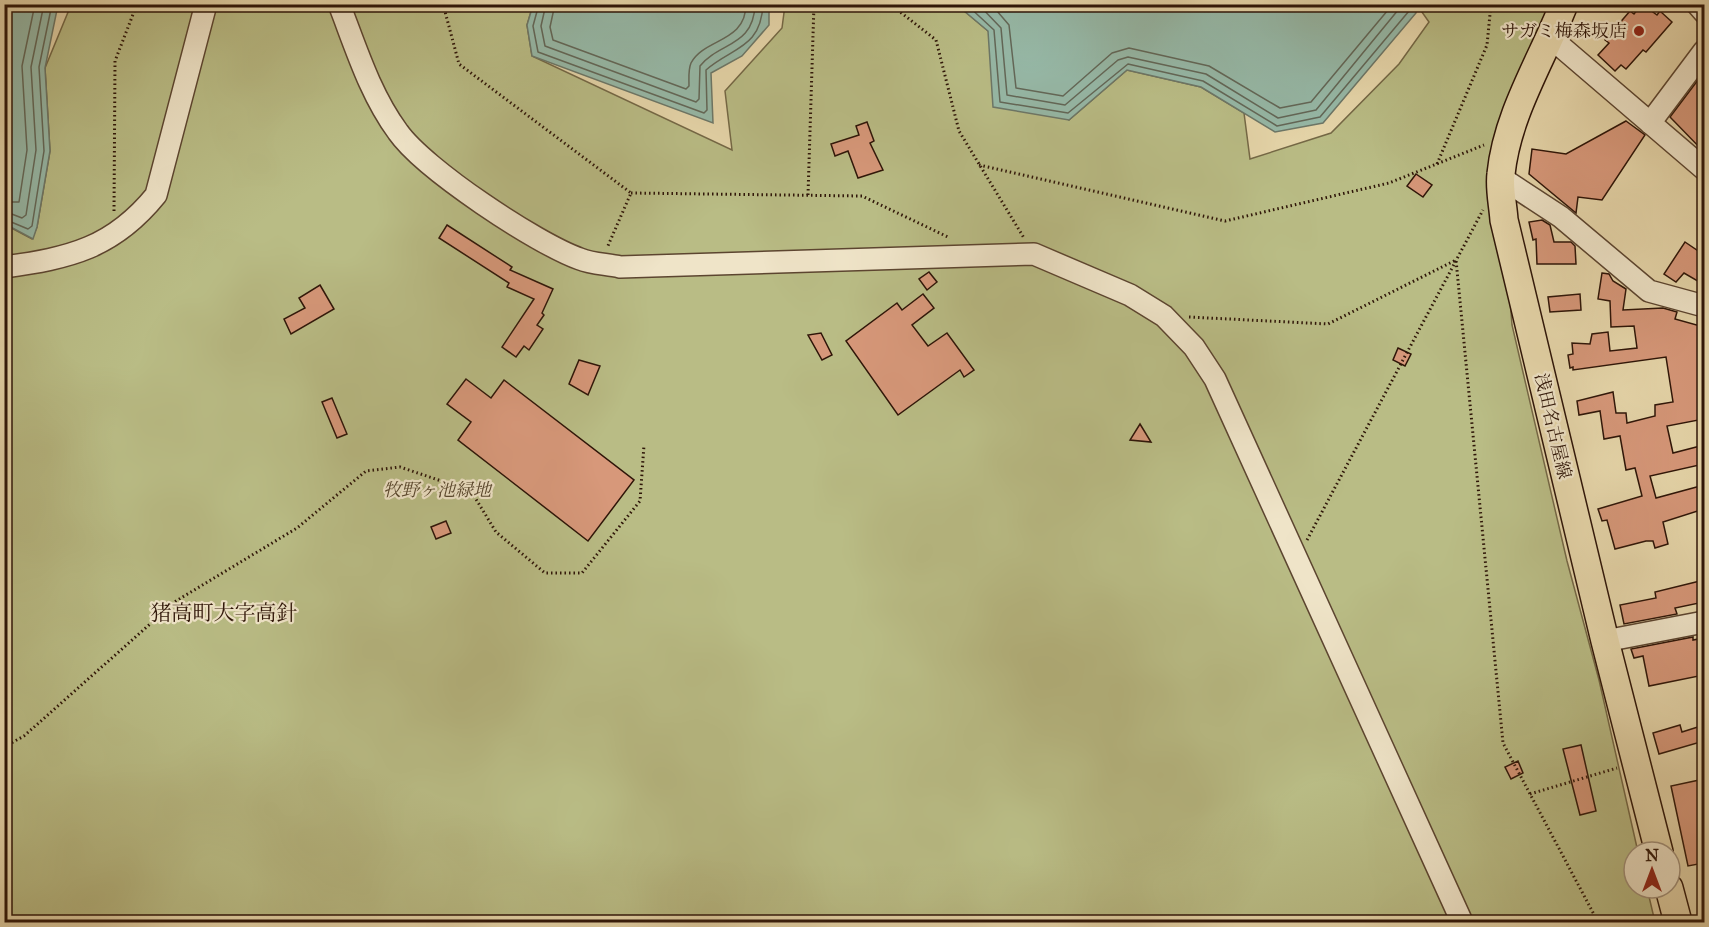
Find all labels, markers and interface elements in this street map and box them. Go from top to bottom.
place label: サガミ梅森坂店 [1501,20,1627,42]
marker: サガミ梅森坂店 [1632,24,1646,38]
street label: 浅田名古屋線 [1530,371,1576,481]
park label: 牧野ヶ池緑地 [383,479,493,501]
district label: 猪高町大字高針 [151,600,298,626]
north arrow [1622,840,1682,900]
text: N [1645,846,1659,865]

